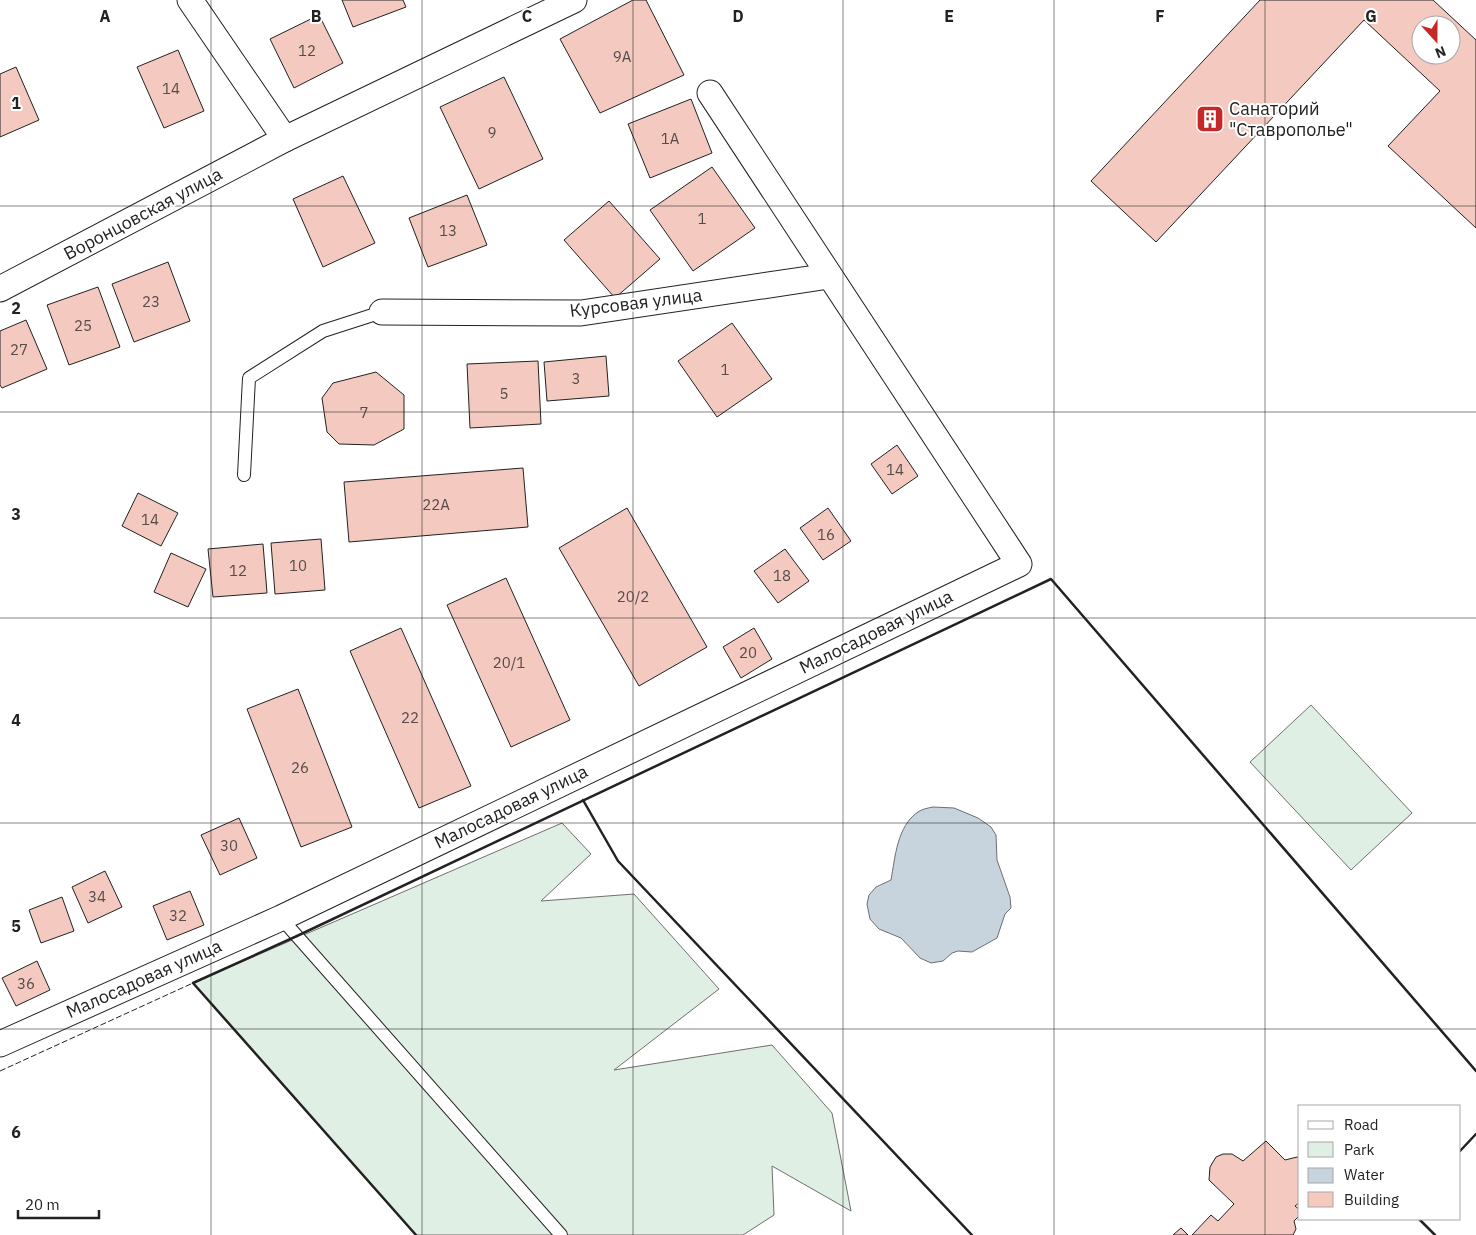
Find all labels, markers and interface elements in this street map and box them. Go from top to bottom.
text: A [100,6,111,26]
text: B [311,6,322,26]
text: C [522,6,532,26]
text: D [732,6,744,26]
text: E [944,6,954,26]
text: F [1155,6,1165,26]
text: G [1365,6,1377,26]
north arrow [1411,15,1461,65]
house number: 12 [298,41,316,60]
text: N [1433,42,1449,62]
house number: 9А [613,47,632,66]
house number: 14 [162,79,180,98]
text: 1 [11,93,21,113]
place label: Санаторий "Ставрополье" [1229,97,1353,141]
building icon: Санаторий "Ставрополье" [1195,104,1225,134]
house number: 9 [487,123,497,142]
house number: 1А [661,129,680,148]
street label: Воронцовская улица [60,162,226,265]
house number: 1 [697,209,707,228]
house number: 13 [439,221,457,240]
street label: Курсовая улица [568,283,704,322]
house number: 23 [142,292,160,311]
text: 2 [11,298,21,318]
house number: 25 [74,316,92,335]
house number: 27 [10,340,28,359]
house number: 1 [720,360,730,379]
house number: 3 [571,369,581,388]
house number: 5 [499,384,509,403]
house number: 7 [359,403,369,422]
house number: 14 [886,460,904,479]
house number: 22А [422,495,450,514]
text: 3 [11,504,21,524]
house number: 14 [141,510,159,529]
house number: 16 [817,525,835,544]
house number: 10 [289,556,307,575]
house number: 12 [229,561,247,580]
house number: 18 [773,566,791,585]
street label: Малосадовая улица [795,584,957,679]
house number: 20/2 [617,587,649,606]
house number: 20 [739,643,757,662]
house number: 20/1 [493,653,525,672]
house number: 22 [401,708,419,727]
text: 4 [11,710,21,730]
house number: 26 [291,758,309,777]
street label: Малосадовая улица [430,759,592,854]
house number: 30 [220,836,238,855]
house number: 34 [88,887,106,906]
house number: 32 [169,906,187,925]
text: 5 [11,916,21,936]
street label: Малосадовая улица [62,934,226,1023]
house number: 36 [17,974,35,993]
legend [1298,1105,1461,1220]
text: Road [1344,1115,1379,1134]
text: 6 [11,1122,21,1142]
text: Park [1344,1140,1374,1159]
text: Water [1344,1165,1385,1184]
scale bar [18,1188,99,1220]
text: Building [1344,1190,1399,1209]
text: 20 m [25,1195,60,1214]

